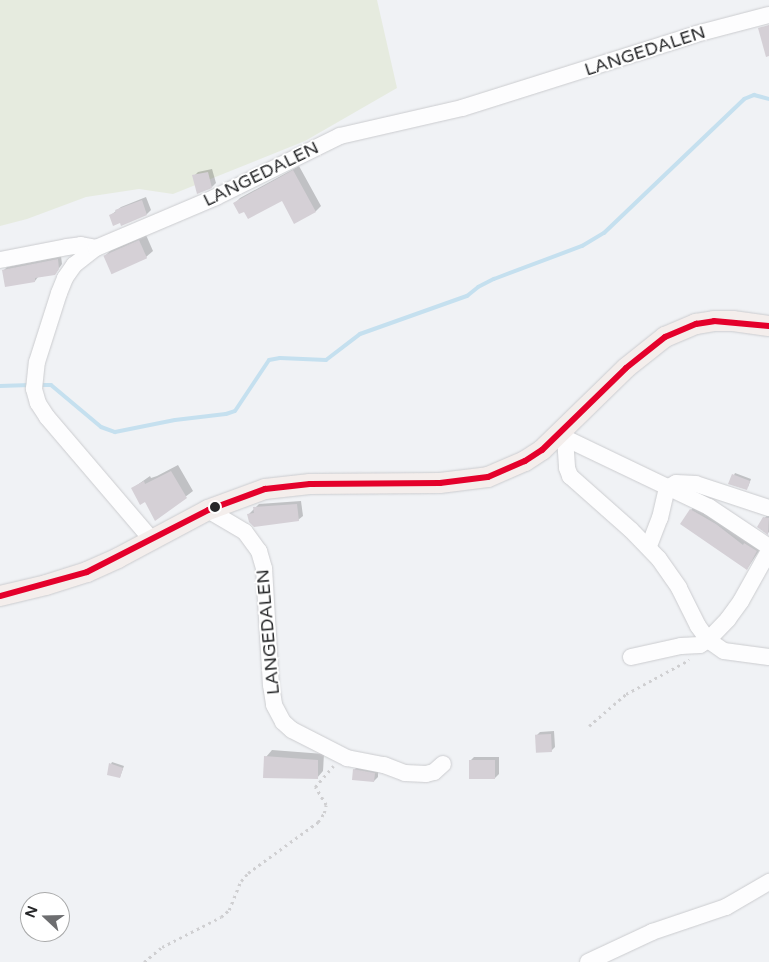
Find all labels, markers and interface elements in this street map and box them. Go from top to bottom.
street label: LANGEDALEN [582,21,708,81]
street label: LANGEDALEN [200,137,322,211]
unlabelled marker [210,502,220,512]
street label: LANGEDALEN [252,568,284,696]
north arrow [20,892,70,942]
text: N [22,904,41,920]

